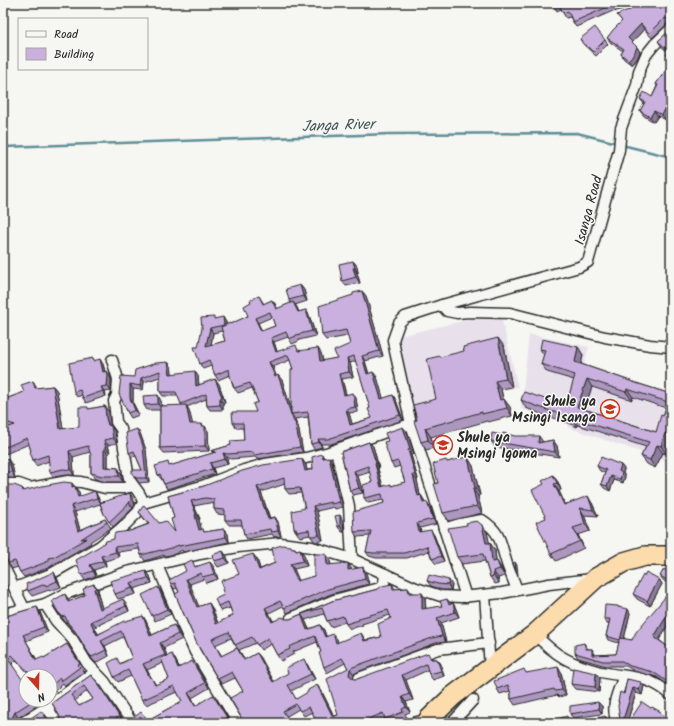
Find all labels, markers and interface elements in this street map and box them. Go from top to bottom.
legend [18,18,148,70]
text: Road [54,25,79,44]
text: Building [54,45,94,64]
water label: Janga River [301,113,378,139]
street label: Isanga Road [569,172,609,248]
place label: Shule ya Msingi Isanga [512,391,596,429]
school or university icon: Shule ya Msingi Isanga [599,398,621,420]
place label: Shule ya Msingi Igoma [457,427,537,465]
school or university icon: Shule ya Msingi Igoma [432,434,454,456]
north arrow [18,668,58,708]
text: N [35,687,47,706]

